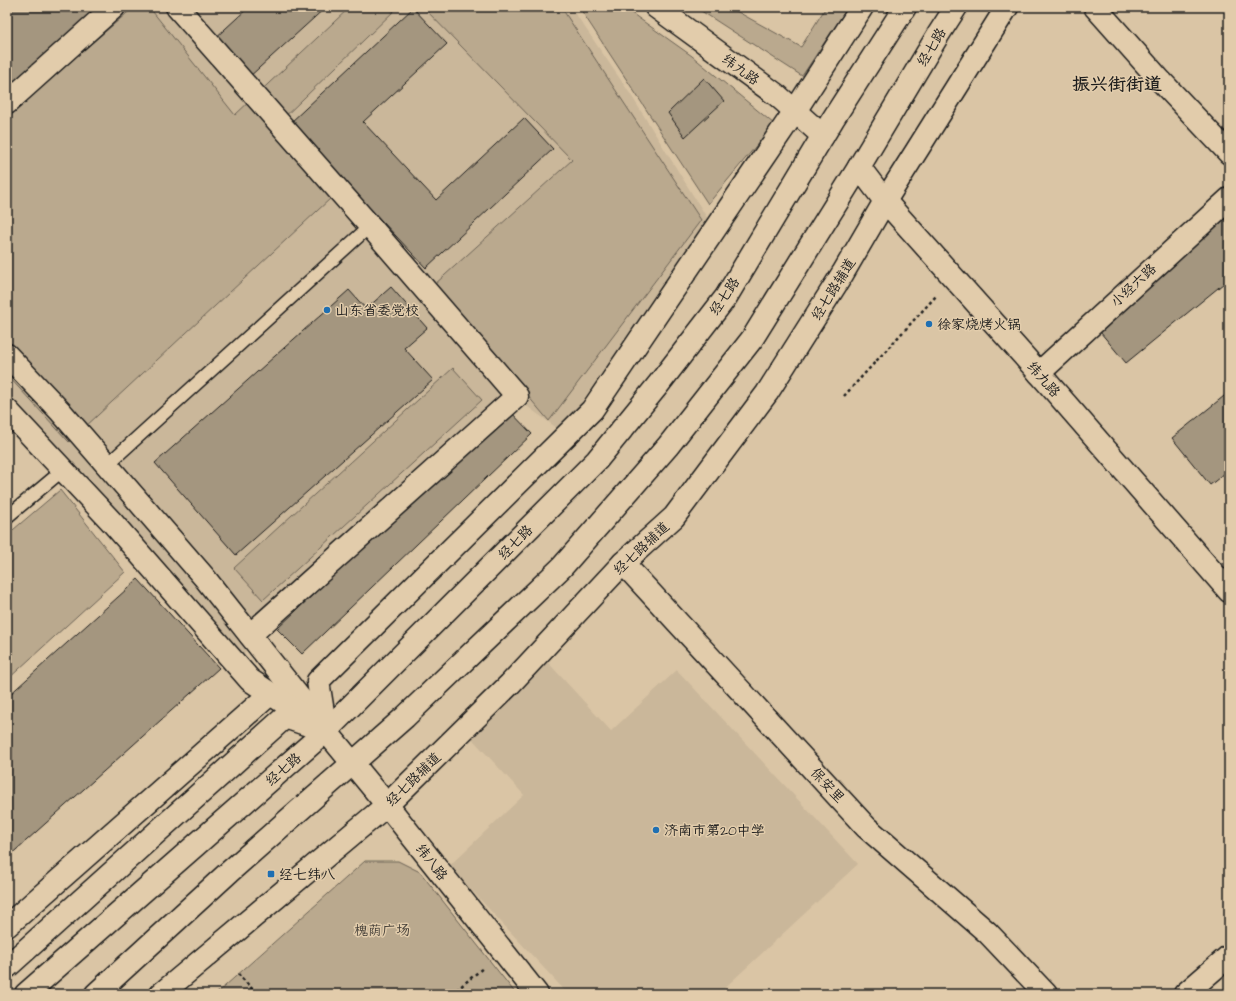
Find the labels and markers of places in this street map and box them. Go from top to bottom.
place label: 山东省委党校 [335,301,419,321]
marker: 山东省委党校 [322,305,332,315]
place label: 徐家烧烤火锅 [937,315,1021,335]
marker: 徐家烧烤火锅 [924,319,934,329]
place label: 济南市第20中学 [664,821,765,841]
marker: 济南市第20中学 [651,825,661,835]
place label: 经七纬八 [279,865,335,885]
marker: 经七纬八 [266,869,276,879]

